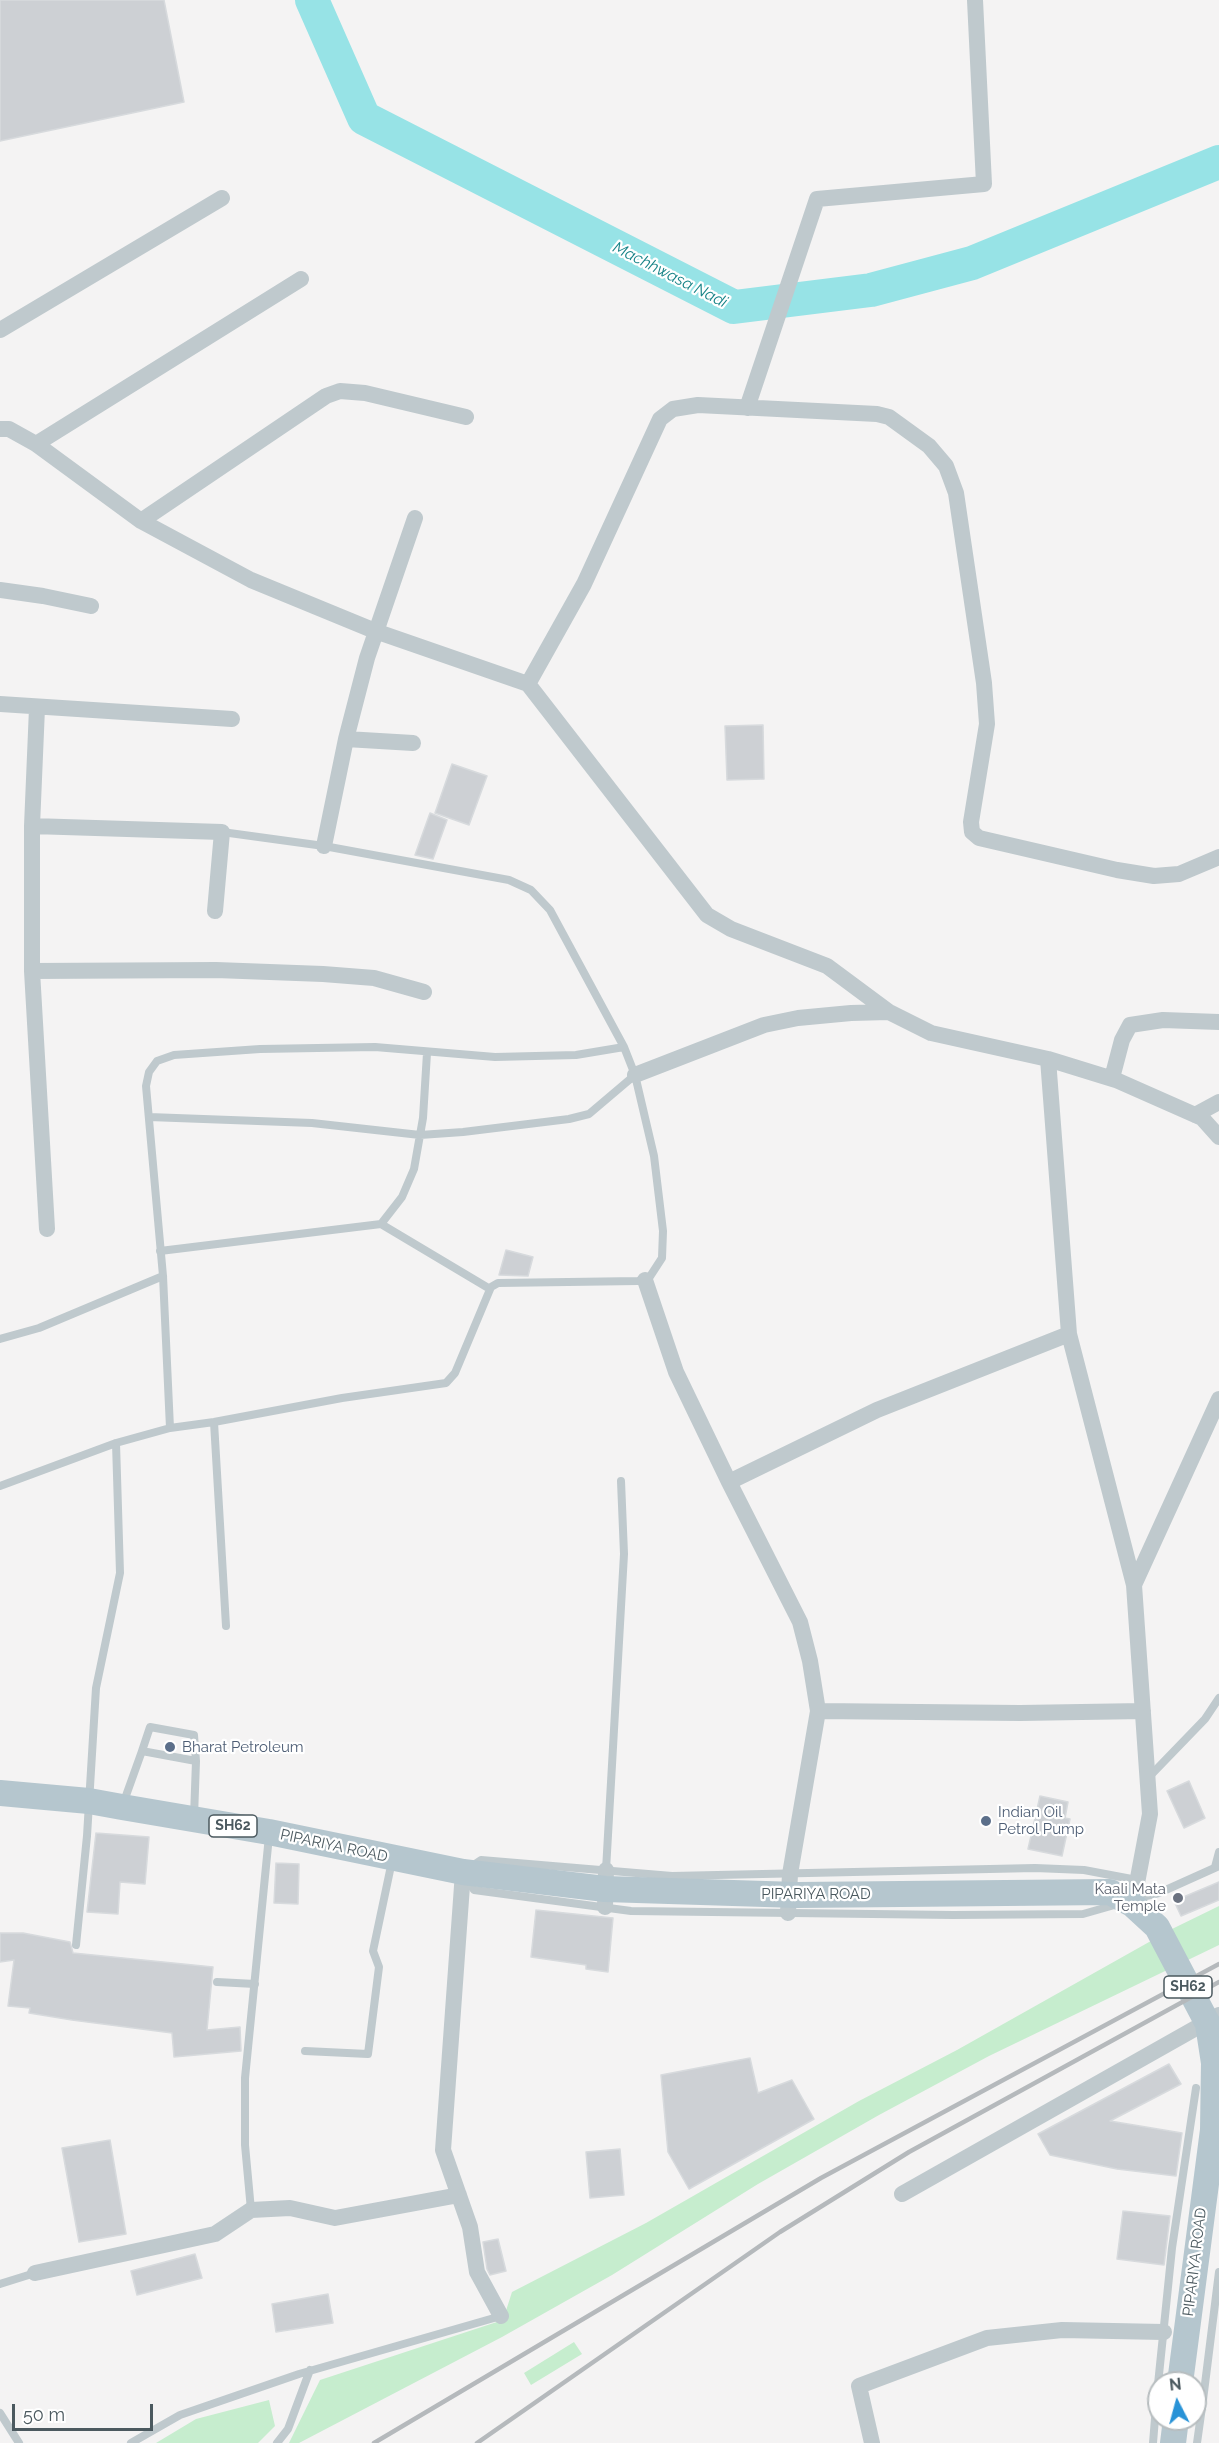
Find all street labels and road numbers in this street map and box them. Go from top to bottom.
road number: SH62 [209,1815,257,1837]
street label: PIPARIYA ROAD [279,1826,389,1866]
street label: PIPARIYA ROAD [761,1885,871,1903]
road number: SH62 [1164,1976,1212,1998]
street label: PIPARIYA ROAD [1179,2207,1211,2317]

